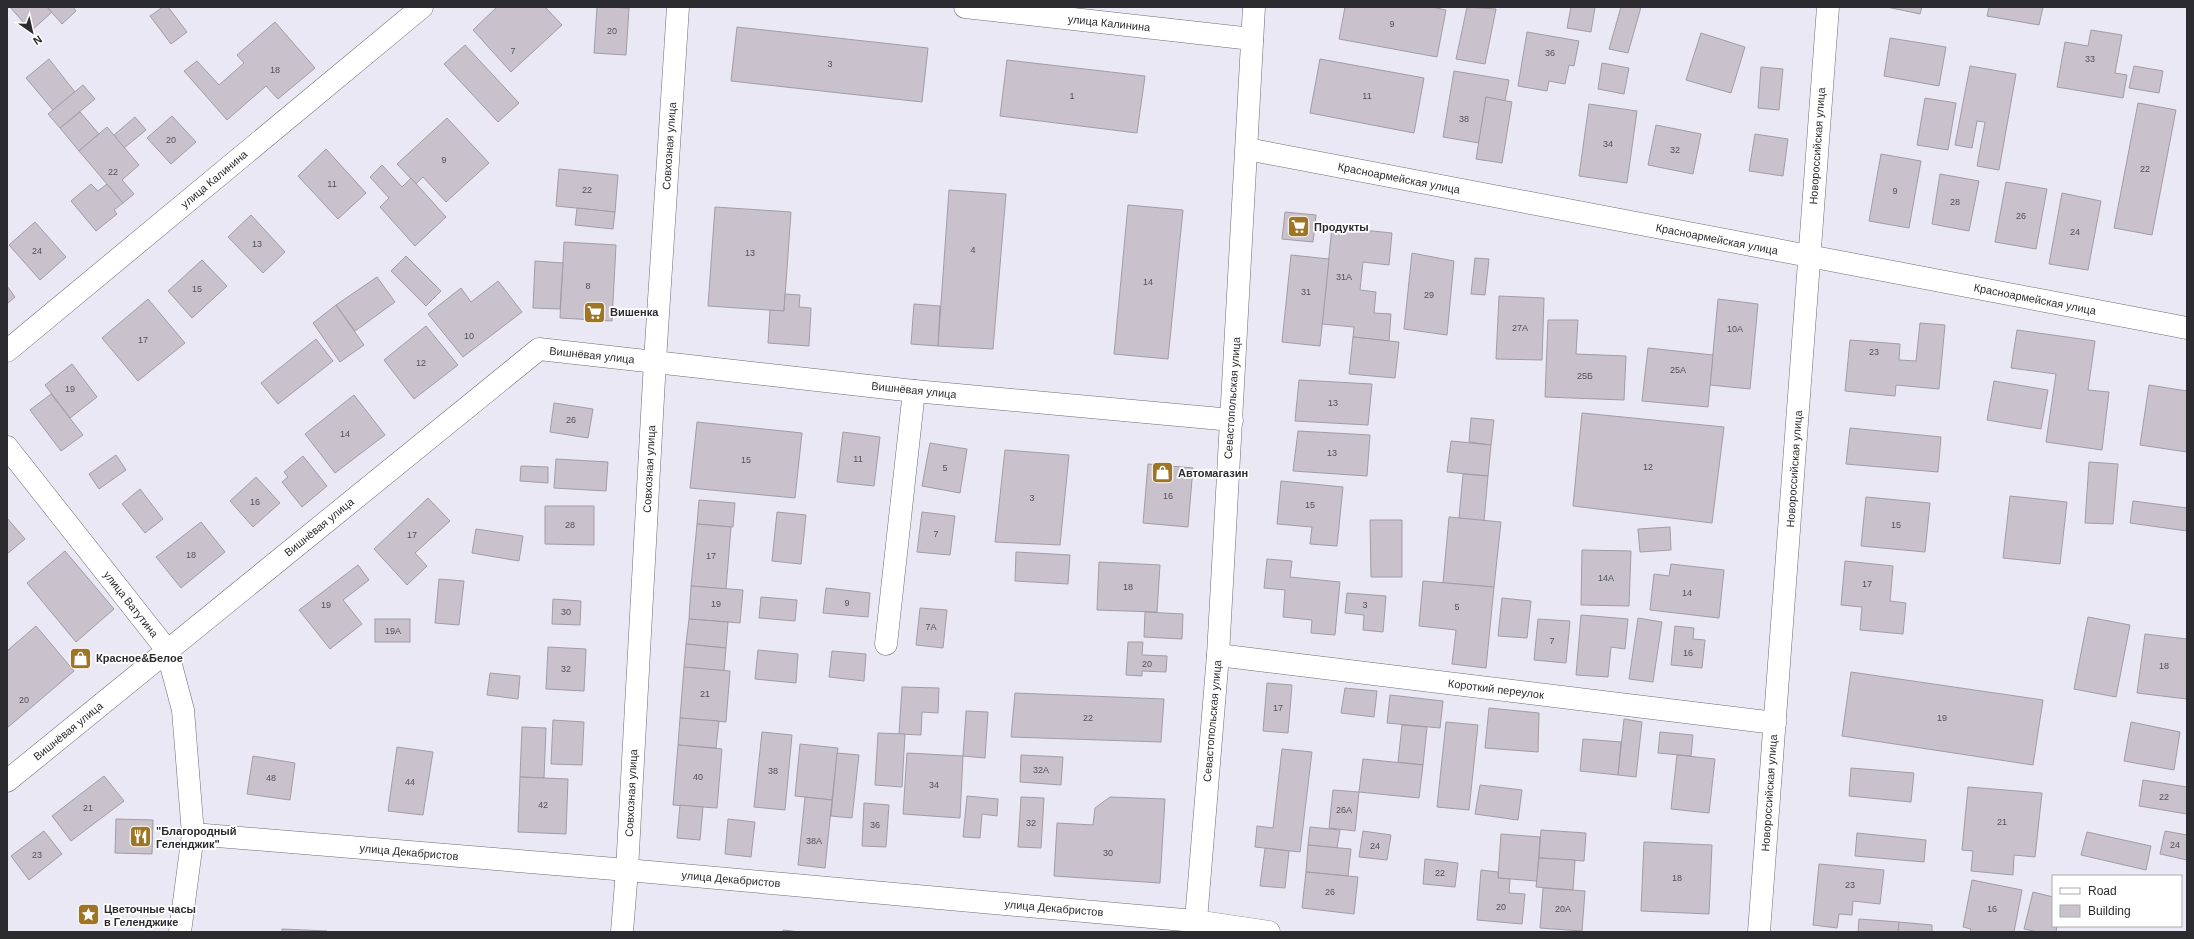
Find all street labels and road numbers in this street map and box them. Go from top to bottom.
street label: улица Калинина [1067,13,1152,33]
street label: Новороссийская улица [1807,86,1827,205]
street label: Совхозная улица [660,101,678,190]
street label: улица Калинина [178,147,250,210]
street label: Красноармейская улица [1337,160,1462,196]
street label: Красноармейская улица [1655,221,1780,257]
street label: Красноармейская улица [1973,281,2098,317]
street label: Севастопольская улица [1222,336,1242,459]
street label: Вишнёвая улица [549,345,636,366]
street label: Вишнёвая улица [871,380,958,401]
street label: Новороссийская улица [1784,409,1804,528]
street label: Совхозная улица [641,424,657,513]
street label: Вишнёвая улица [282,495,357,559]
street label: улица Ватутина [101,569,161,640]
street label: Севастопольская улица [1201,659,1223,782]
street label: Короткий переулок [1447,677,1545,701]
street label: Вишнёвая улица [31,699,106,763]
street label: Новороссийская улица [1759,733,1779,852]
street label: Совхозная улица [623,748,639,837]
street label: улица Декабристов [359,842,459,862]
street label: улица Декабристов [681,869,781,889]
street label: улица Декабристов [1004,898,1104,918]

